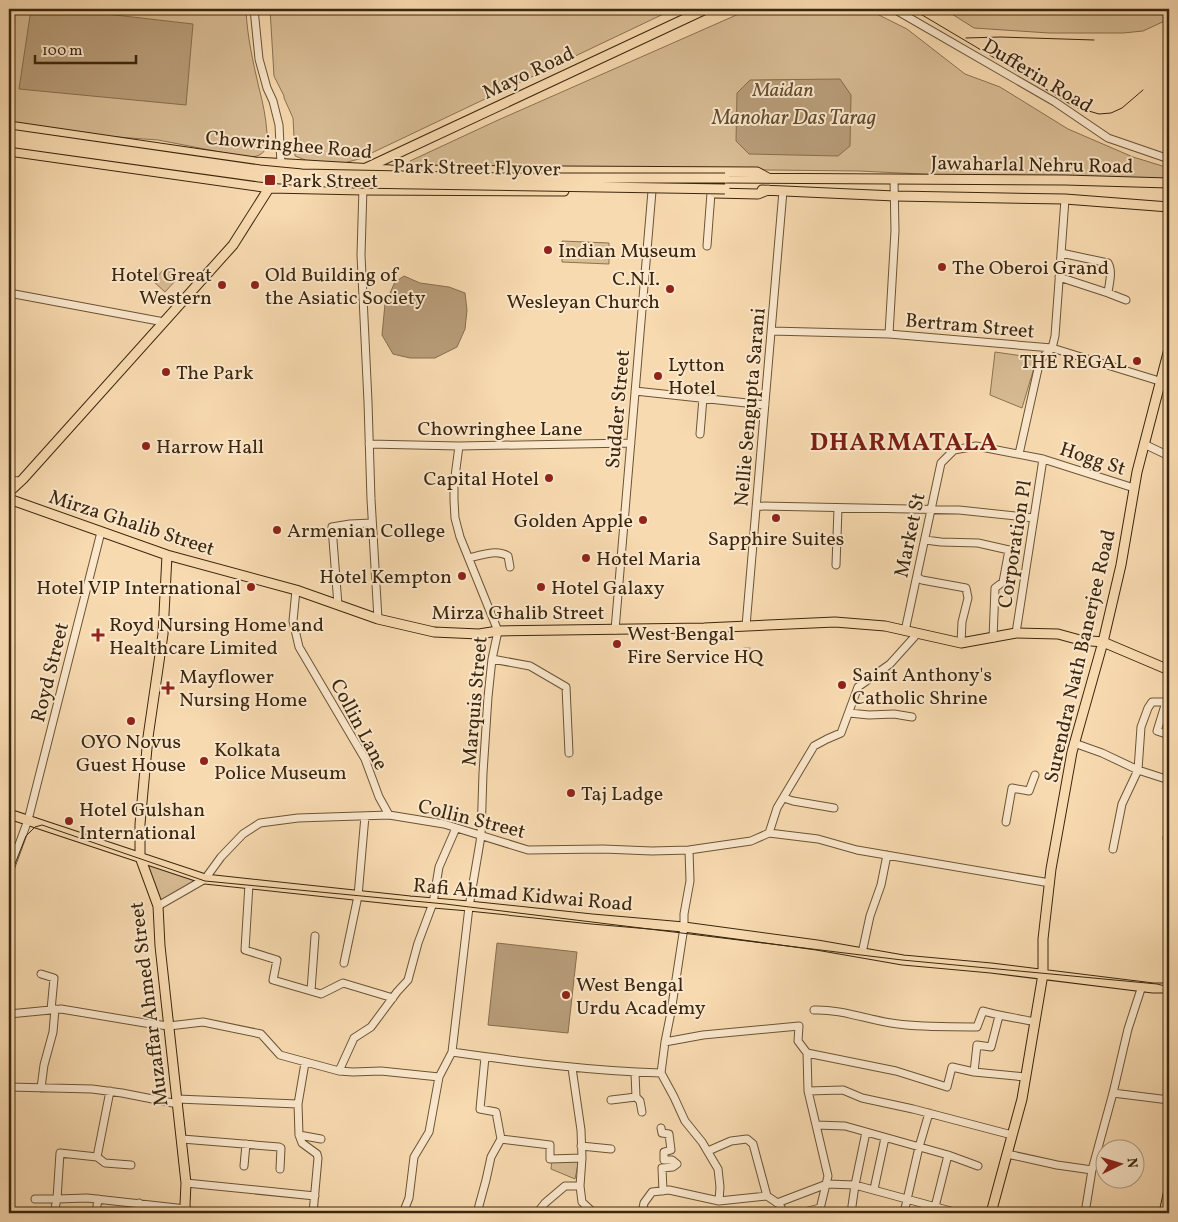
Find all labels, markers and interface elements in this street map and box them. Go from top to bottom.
scale bar [35,32,136,64]
street label: Dufferin Road [977,33,1097,121]
street label: Mayo Road [478,40,579,107]
text: 100 m [42,41,82,62]
park label: Maidan [751,77,814,105]
water label: Manohar Das Tarag [711,104,876,133]
street label: Chowringhee Road [204,125,373,167]
street label: Jawaharlal Nehru Road [930,150,1134,182]
street label: Park Street Flyover [393,154,561,184]
place label: Park Street [281,168,378,196]
marker: Park Street [263,173,277,187]
place label: Indian Museum [558,238,697,266]
marker: Indian Museum [542,244,554,256]
place label: The Oberoi Grand [952,255,1109,283]
marker: The Oberoi Grand [936,261,948,273]
place label: Hotel Great Western [111,262,212,313]
place label: Old Building of the Asiatic Society [265,262,426,313]
place label: C.N.I. Wesleyan Church [507,266,660,317]
marker: Hotel Great Western [216,279,228,291]
marker: Old Building of the Asiatic Society [249,279,261,291]
marker: C.N.I. Wesleyan Church [664,283,676,295]
street label: Nellie Sengupta Sarani [728,307,774,508]
street label: Bertram Street [904,307,1036,347]
street label: Sudder Street [600,349,638,470]
place label: THE REGAL [1020,349,1127,377]
place label: Lytton Hotel [668,352,725,403]
marker: THE REGAL [1131,355,1143,367]
place label: The Park [176,360,254,388]
marker: The Park [160,366,172,378]
marker: Lytton Hotel [652,370,664,382]
street label: Chowringhee Lane [418,416,582,444]
district label: DHARMATALA [810,426,998,461]
place label: Harrow Hall [156,434,264,462]
street label: Hogg St [1056,436,1129,484]
marker: Harrow Hall [140,440,152,452]
place label: Capital Hotel [424,466,539,494]
marker: Capital Hotel [543,472,555,484]
street label: Corporation Pl [992,478,1040,610]
street label: Mirza Ghalib Street [45,484,218,564]
street label: Market St [888,490,934,580]
place label: Golden Apple [514,508,633,536]
marker: Sapphire Suites [770,512,782,524]
marker: Golden Apple [637,514,649,526]
place label: Armenian College [287,518,445,546]
marker: Armenian College [271,524,283,536]
place label: Sapphire Suites [708,526,844,554]
street label: Surendra Nath Banerjee Road [1038,527,1124,786]
place label: Hotel Maria [596,546,701,574]
marker: Hotel Maria [580,552,592,564]
place label: Hotel Kempton [319,564,452,592]
marker: Hotel Kempton [456,570,468,582]
place label: Hotel VIP International [36,575,241,603]
place label: Hotel Galaxy [551,575,665,603]
marker: Hotel VIP International [245,581,257,593]
marker: Hotel Galaxy [535,581,547,593]
street label: Mirza Ghalib Street [432,600,604,628]
place label: Royd Nursing Home and Healthcare Limited [109,612,324,663]
street label: Royd Street [25,620,77,725]
place label: West Bengal Fire Service HQ [627,621,764,672]
marker: Royd Nursing Home and Healthcare Limited [91,628,105,642]
street label: Marquis Street [456,635,496,767]
marker: West Bengal Fire Service HQ [611,638,623,650]
place label: Saint Anthony's Catholic Shrine [852,662,992,713]
place label: Mayflower Nursing Home [179,664,307,715]
street label: Collin Lane [322,674,394,776]
marker: Saint Anthony's Catholic Shrine [836,679,848,691]
marker: Mayflower Nursing Home [161,681,175,695]
marker: OYO Novus Guest House [125,715,137,727]
place label: OYO Novus Guest House [76,729,186,780]
place label: Kolkata Police Museum [214,737,347,788]
marker: Kolkata Police Museum [198,755,210,767]
place label: Taj Ladge [581,781,663,809]
marker: Taj Ladge [565,787,577,799]
street label: Collin Street [415,793,528,847]
place label: Hotel Gulshan International [79,797,205,848]
marker: Hotel Gulshan International [63,815,75,827]
street label: Rafi Ahmad Kidwai Road [412,872,634,920]
street label: Muzaffar Ahmed Street [124,900,176,1108]
place label: West Bengal Urdu Academy [576,972,706,1023]
marker: West Bengal Urdu Academy [560,989,572,1001]
north arrow [1096,1140,1146,1190]
text: N [1122,1157,1141,1169]

